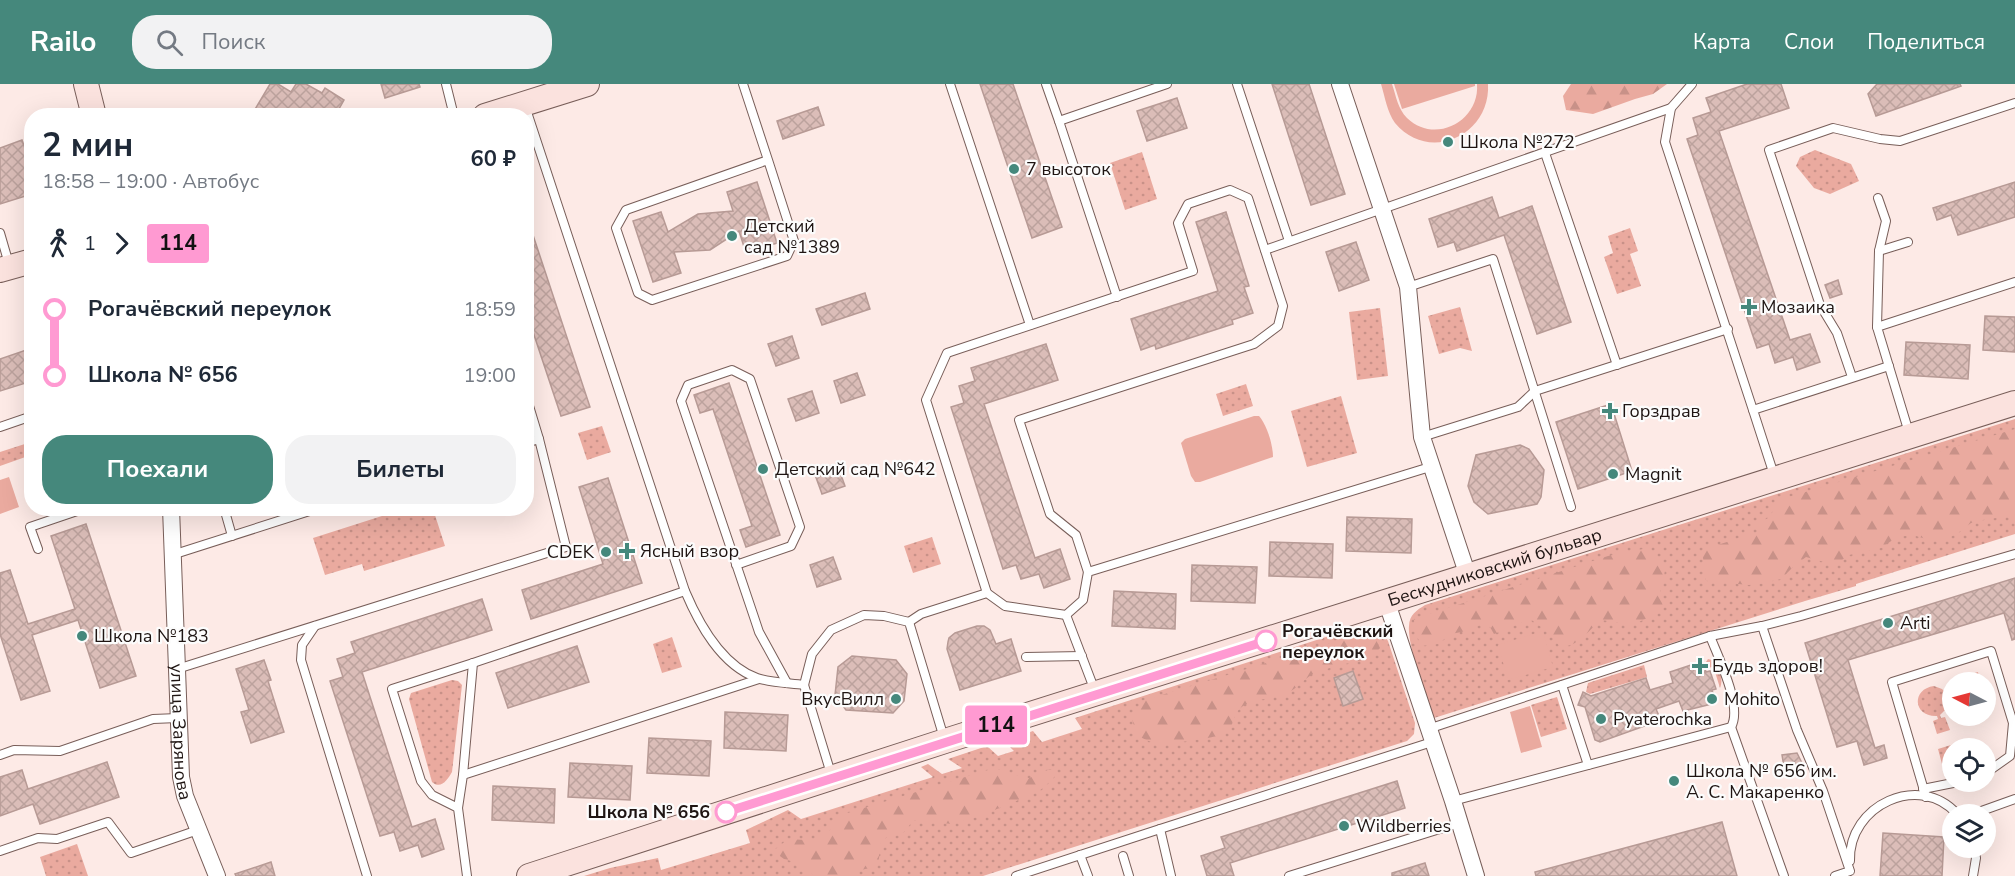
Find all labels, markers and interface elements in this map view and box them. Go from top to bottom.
search box [132,15,552,69]
text: Railo [30,23,96,61]
icon: search [153,26,186,59]
text: Поиск [201,27,265,57]
text: Карта [1693,28,1751,56]
text: Слои [1784,28,1834,56]
text: Поделиться [1867,28,1985,56]
text: 2 мин [42,123,133,168]
place label: Школа №272 [1460,130,1575,154]
marker: Школа №272 [1441,135,1455,149]
text: 60 ₽ [470,144,516,174]
place label: 7 высоток [1026,157,1111,181]
marker: 7 высоток [1007,162,1021,176]
text: 18:58 – 19:00 · Автобус [42,168,259,195]
place label: Детский сад №1389 [744,214,840,259]
icon: walk [42,227,75,260]
icon: forward [105,227,138,260]
text: 114 [159,229,197,257]
marker: Детский сад №1389 [725,229,739,243]
text: 1 [84,230,96,257]
text: Рогачёвский переулок [88,294,331,324]
place label: Мозаика [1761,295,1835,319]
text: 18:59 [463,296,516,323]
marker: Мозаика [1742,300,1756,314]
text: Школа № 656 [88,360,238,390]
text: 19:00 [463,362,516,389]
place label: Горздрав [1622,399,1701,423]
marker: Горздрав [1603,404,1617,418]
button: Поехали [42,435,273,504]
button: Билеты [285,435,516,504]
place label: Детский сад №642 [775,457,936,481]
marker: Детский сад №642 [756,462,770,476]
place label: Magnit [1625,462,1682,486]
marker: Magnit [1606,467,1620,481]
street label: Бескудниковский бульвар [1385,522,1605,612]
place label: Ясный взор [640,539,739,563]
place label: CDEK [547,540,595,564]
marker: Ясный взор [618,542,636,560]
marker: CDEK [599,545,613,559]
place label: Arti [1900,611,1931,635]
marker: Arti [1881,616,1895,630]
place label: Рогачёвский переулок [1282,619,1393,664]
place label: Школа №183 [94,624,209,648]
marker: Школа №183 [75,629,89,643]
marker: Рогачёвский переулок [1255,630,1277,652]
place label: Будь здоров! [1712,654,1823,678]
marker: Будь здоров! [1693,659,1707,673]
street label: улица Зарянова [165,663,198,802]
north arrow [1942,672,1996,726]
map controls [1942,672,1996,858]
place label: ВкусВилл [801,687,884,711]
place label: Mohito [1724,687,1780,711]
marker: ВкусВилл [889,692,903,706]
marker: Mohito [1705,692,1719,706]
line badge: 114 [962,706,1030,744]
place label: Pyaterochka [1613,707,1712,731]
text: 114 [977,711,1015,739]
marker: Pyaterochka [1594,712,1608,726]
button: locate [1942,738,1996,792]
place label: Школа № 656 им. А. С. Макаренко [1686,759,1837,804]
marker: Школа № 656 им. А. С. Макаренко [1667,774,1681,788]
place label: Школа № 656 [587,800,710,824]
marker: Школа № 656 [715,801,737,823]
button: layers [1942,804,1996,858]
place label: Wildberries [1356,814,1451,838]
marker: Wildberries [1337,819,1351,833]

